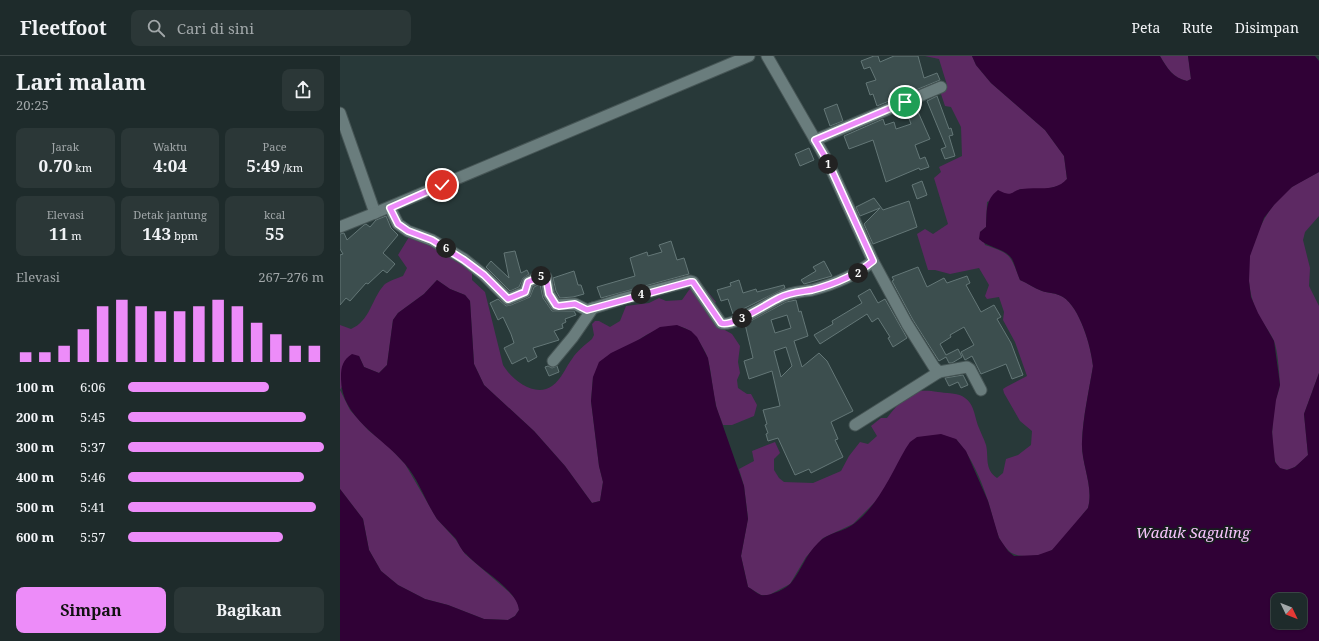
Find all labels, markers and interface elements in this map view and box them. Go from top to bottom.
search box [131,10,411,46]
text: Fleetfoot [20,15,107,41]
icon: search [145,17,167,39]
text: Cari di sini [177,18,254,38]
text: Peta [1132,18,1160,37]
text: Rute [1182,18,1213,37]
text: Disimpan [1235,18,1299,37]
text: Lari malam [16,66,146,96]
button: share [282,69,324,111]
pin [888,85,922,119]
icon: arrive [894,91,916,113]
text: 20:25 [16,96,49,114]
text: Jarak [51,139,79,154]
text: Waktu [153,139,187,154]
text: Pace [263,139,287,154]
text: 0.70 [39,154,72,177]
text: 4:04 [153,154,187,177]
text: 5:49 [246,154,280,177]
pin: 1 [818,154,838,174]
text: 1 [825,156,831,171]
text: km [72,160,92,175]
text: /km [280,160,303,175]
pin [425,168,459,202]
icon: check [431,174,453,196]
text: Elevasi [47,207,84,222]
text: Detak jantung [133,207,207,222]
text: kcal [264,207,285,222]
text: 11 [49,222,68,245]
text: 143 [142,222,171,245]
text: 55 [265,222,284,245]
text: m [68,228,82,243]
text: bpm [171,228,198,243]
pin: 6 [436,238,456,258]
text: 6 [443,240,449,255]
pin: 2 [848,263,868,283]
text: 2 [855,265,861,280]
pin: 5 [531,266,551,286]
text: Elevasi [16,268,60,286]
text: 267–276 m [258,268,324,286]
text: 5 [538,268,544,283]
pin: 4 [631,284,651,304]
text: 4 [638,286,644,301]
pin: 3 [732,308,752,328]
text: 3 [739,310,745,325]
text: 100 m [16,378,54,396]
text: 6:06 [80,378,106,396]
text: 200 m [16,408,54,426]
text: 5:45 [80,408,106,426]
text: 300 m [16,438,54,456]
text: 5:37 [80,438,106,456]
text: 400 m [16,468,54,486]
text: 5:46 [80,468,106,486]
text: 500 m [16,498,54,516]
text: 5:41 [80,498,106,516]
water label: Waduk Saguling [1136,522,1251,542]
text: 600 m [16,528,54,546]
text: 5:57 [80,528,106,546]
button: Simpan [16,587,166,633]
button: Bagikan [174,587,324,633]
north arrow [1271,593,1307,629]
map controls [1271,593,1307,629]

